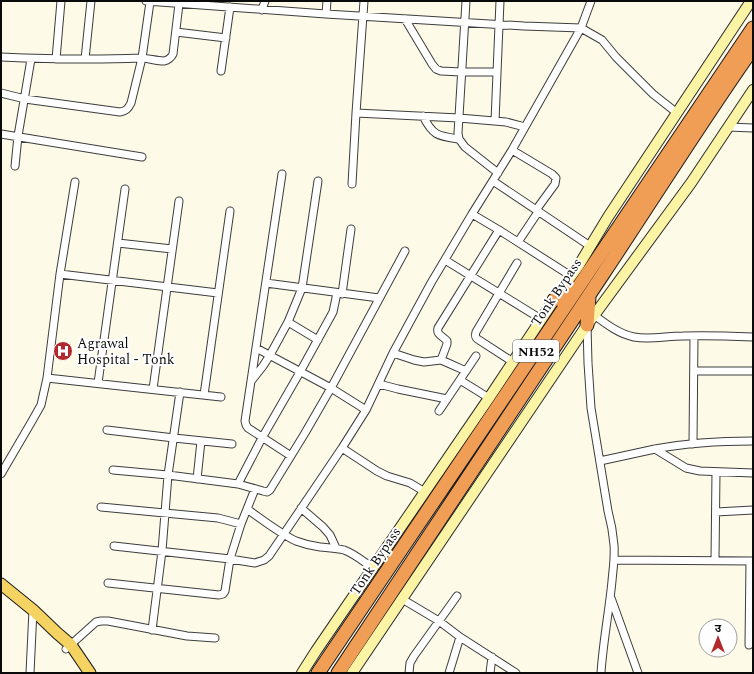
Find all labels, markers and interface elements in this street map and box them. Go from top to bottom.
street label: Tonk Bypass [526,254,587,331]
place label: Agrawal Hospital - Tonk [77,333,175,370]
hospital icon: Agrawal Hospital - Tonk [52,340,74,362]
road number: NH52 [513,340,559,362]
street label: Tonk Bypass [345,523,406,600]
north arrow [698,618,738,658]
text: उ [715,620,722,637]

